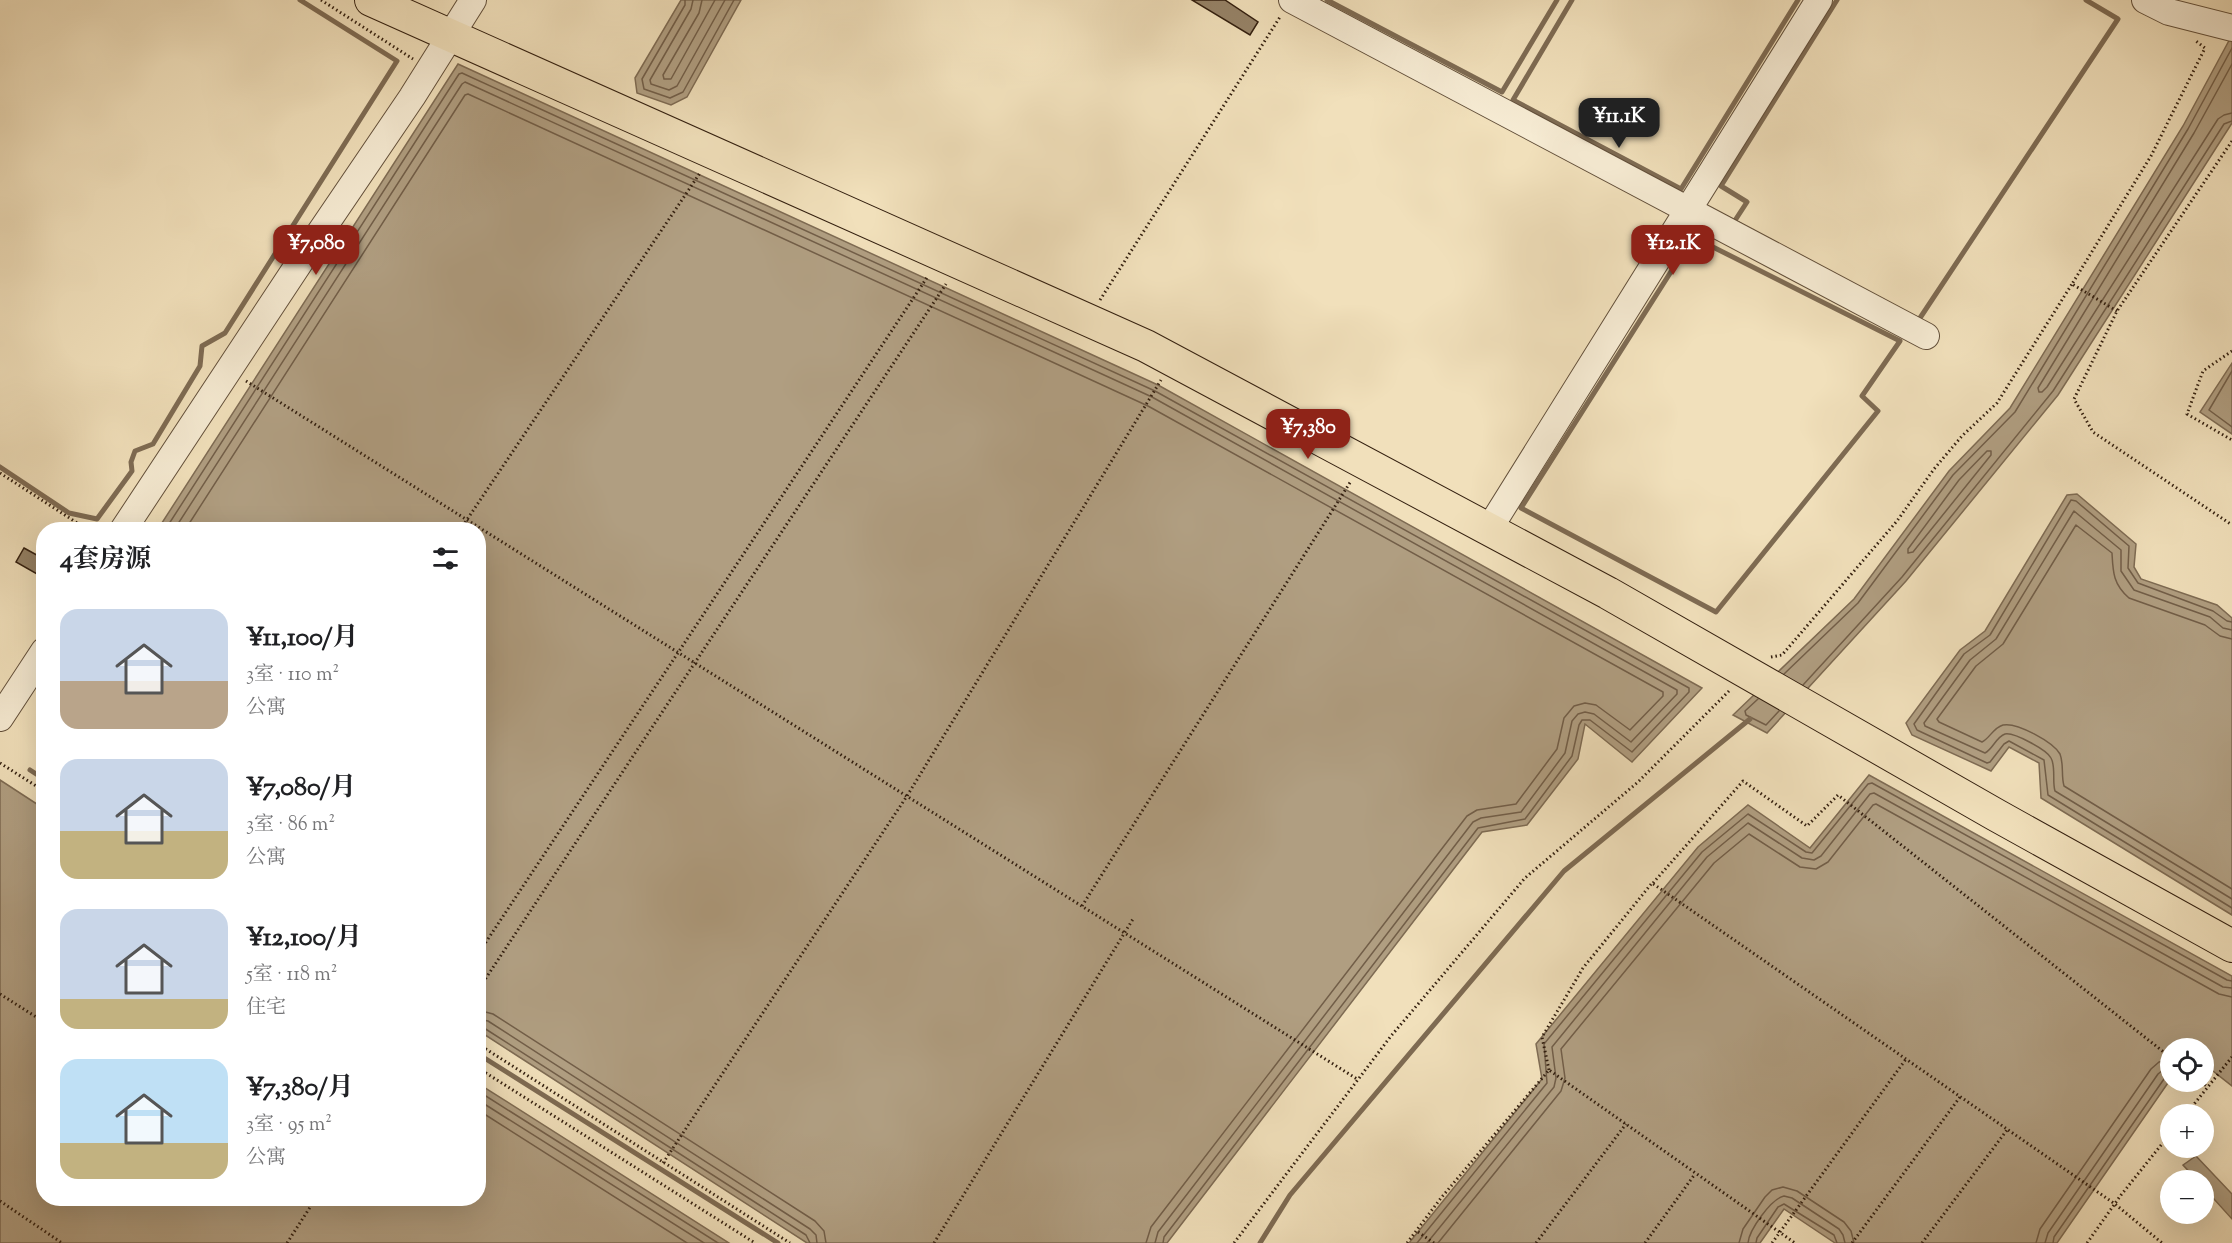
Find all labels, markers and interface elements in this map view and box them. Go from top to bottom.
pin: ¥11.1K [1570,98,1668,149]
text: ¥11.1K [1593,103,1645,132]
pin: ¥7,080 [267,225,365,276]
pin: ¥12.1K [1624,225,1722,276]
text: ¥7,080 [287,230,345,259]
text: ¥12.1K [1645,230,1701,259]
pin: ¥7,380 [1259,409,1357,460]
text: ¥7,380 [1280,414,1336,443]
text: 4套房源 [60,542,151,579]
icon: filters [429,542,462,575]
text: ¥11,100/月 [246,620,359,657]
icon: home [108,633,180,705]
text: 3室 · 110 m² [246,661,339,690]
text: 公寓 [246,694,286,723]
text: ¥7,080/月 [246,770,356,807]
icon: home [108,783,180,855]
text: 3室 · 86 m² [246,811,335,840]
text: 公寓 [246,844,286,873]
text: ¥12,100/月 [246,920,362,957]
icon: home [108,933,180,1005]
text: 5室 · 118 m² [246,961,338,990]
text: 住宅 [246,994,286,1023]
map controls [2160,1038,2214,1224]
button: locate [2160,1038,2214,1092]
text: ¥7,380/月 [246,1070,354,1107]
icon: home [108,1083,180,1155]
button: + [2160,1104,2214,1158]
text: 3室 · 95 m² [246,1111,332,1140]
text: 公寓 [246,1144,286,1173]
button: − [2160,1170,2214,1224]

